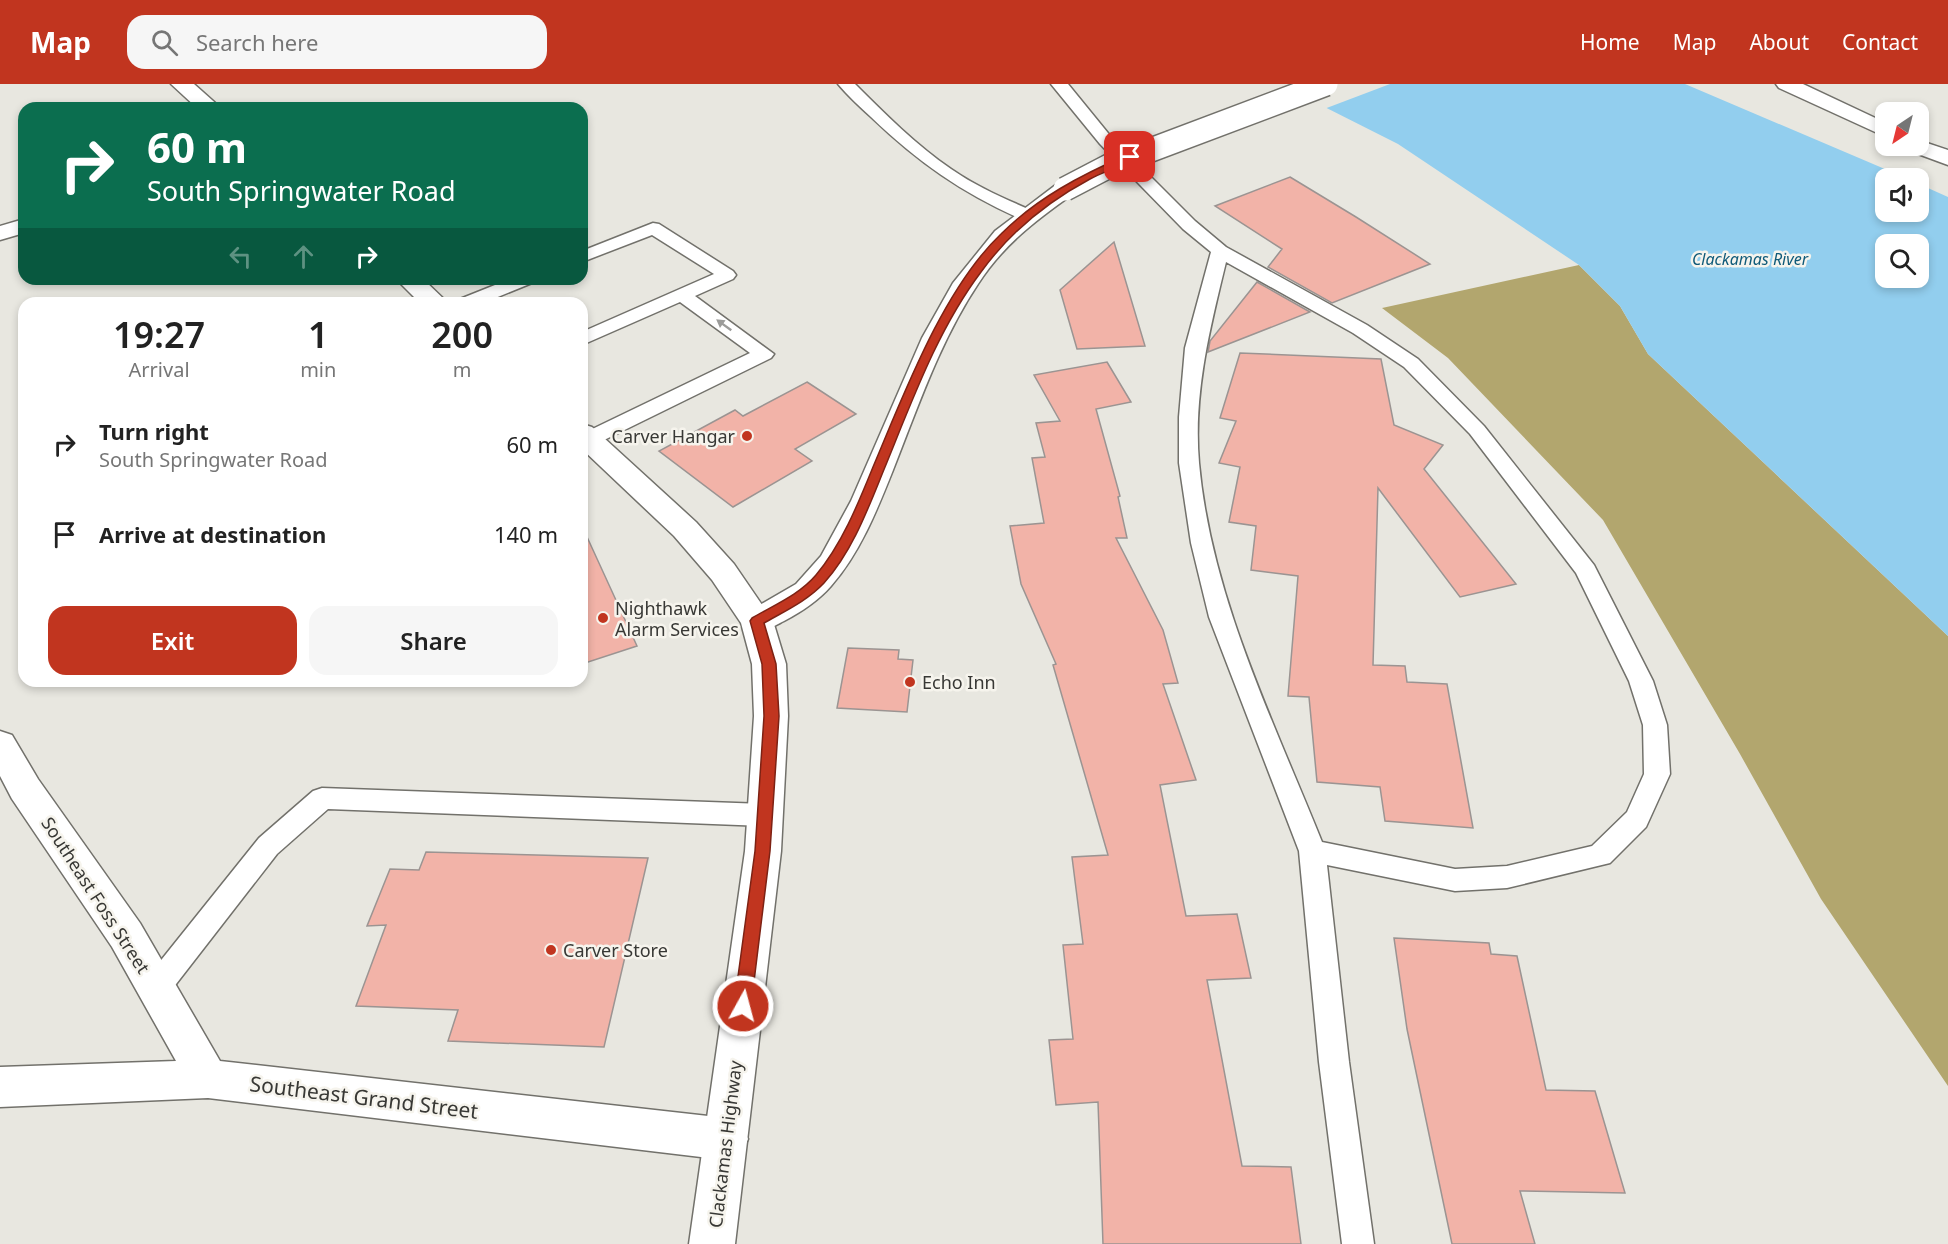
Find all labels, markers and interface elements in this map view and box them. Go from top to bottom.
search box [127,15,547,69]
text: Map [30,23,91,61]
icon: search [148,26,181,59]
text: Search here [196,27,318,57]
text: Home [1580,28,1640,56]
text: Map [1673,28,1716,56]
text: About [1749,28,1809,56]
text: Contact [1842,28,1918,56]
north arrow [1875,102,1929,156]
map controls [1875,102,1929,288]
text: 60 m [147,118,247,175]
icon: right [48,126,126,204]
pin [1104,131,1155,182]
icon: arrive [1113,140,1146,173]
button: sound [1875,168,1929,222]
text: South Springwater Road [147,172,456,209]
button: search [1875,234,1929,288]
icon: left [224,240,257,273]
icon: ahead [287,240,320,273]
icon: right [350,240,383,273]
water label: Clackamas River [1692,248,1809,270]
text: 19:27 [113,310,205,359]
text: 1 [308,310,329,359]
text: 200 [431,310,493,359]
one-way arrow [716,319,732,331]
text: Arrival [129,356,190,383]
text: min [300,356,336,383]
text: m [453,356,472,383]
text: Turn right [99,416,209,446]
place label: Carver Hangar [612,424,736,448]
icon: right [48,428,81,461]
text: 60 m [507,429,558,459]
marker: Carver Hangar [740,429,754,443]
text: South Springwater Road [99,446,328,473]
icon: arrive [48,518,81,551]
text: Arrive at destination [99,519,326,549]
text: 140 m [494,519,558,549]
place label: Nighthawk Alarm Services [615,596,739,641]
button: Exit [48,606,297,675]
button: Share [309,606,558,675]
marker: Nighthawk Alarm Services [596,611,610,625]
place label: Echo Inn [922,670,996,694]
marker: Echo Inn [903,675,917,689]
street label: Southeast Foss Street [36,812,156,978]
place label: Carver Store [563,938,668,962]
marker: Carver Store [544,943,558,957]
position arrow [711,974,775,1038]
street label: Clackamas Highway [703,1058,747,1229]
street label: Southeast Grand Street [248,1069,480,1125]

